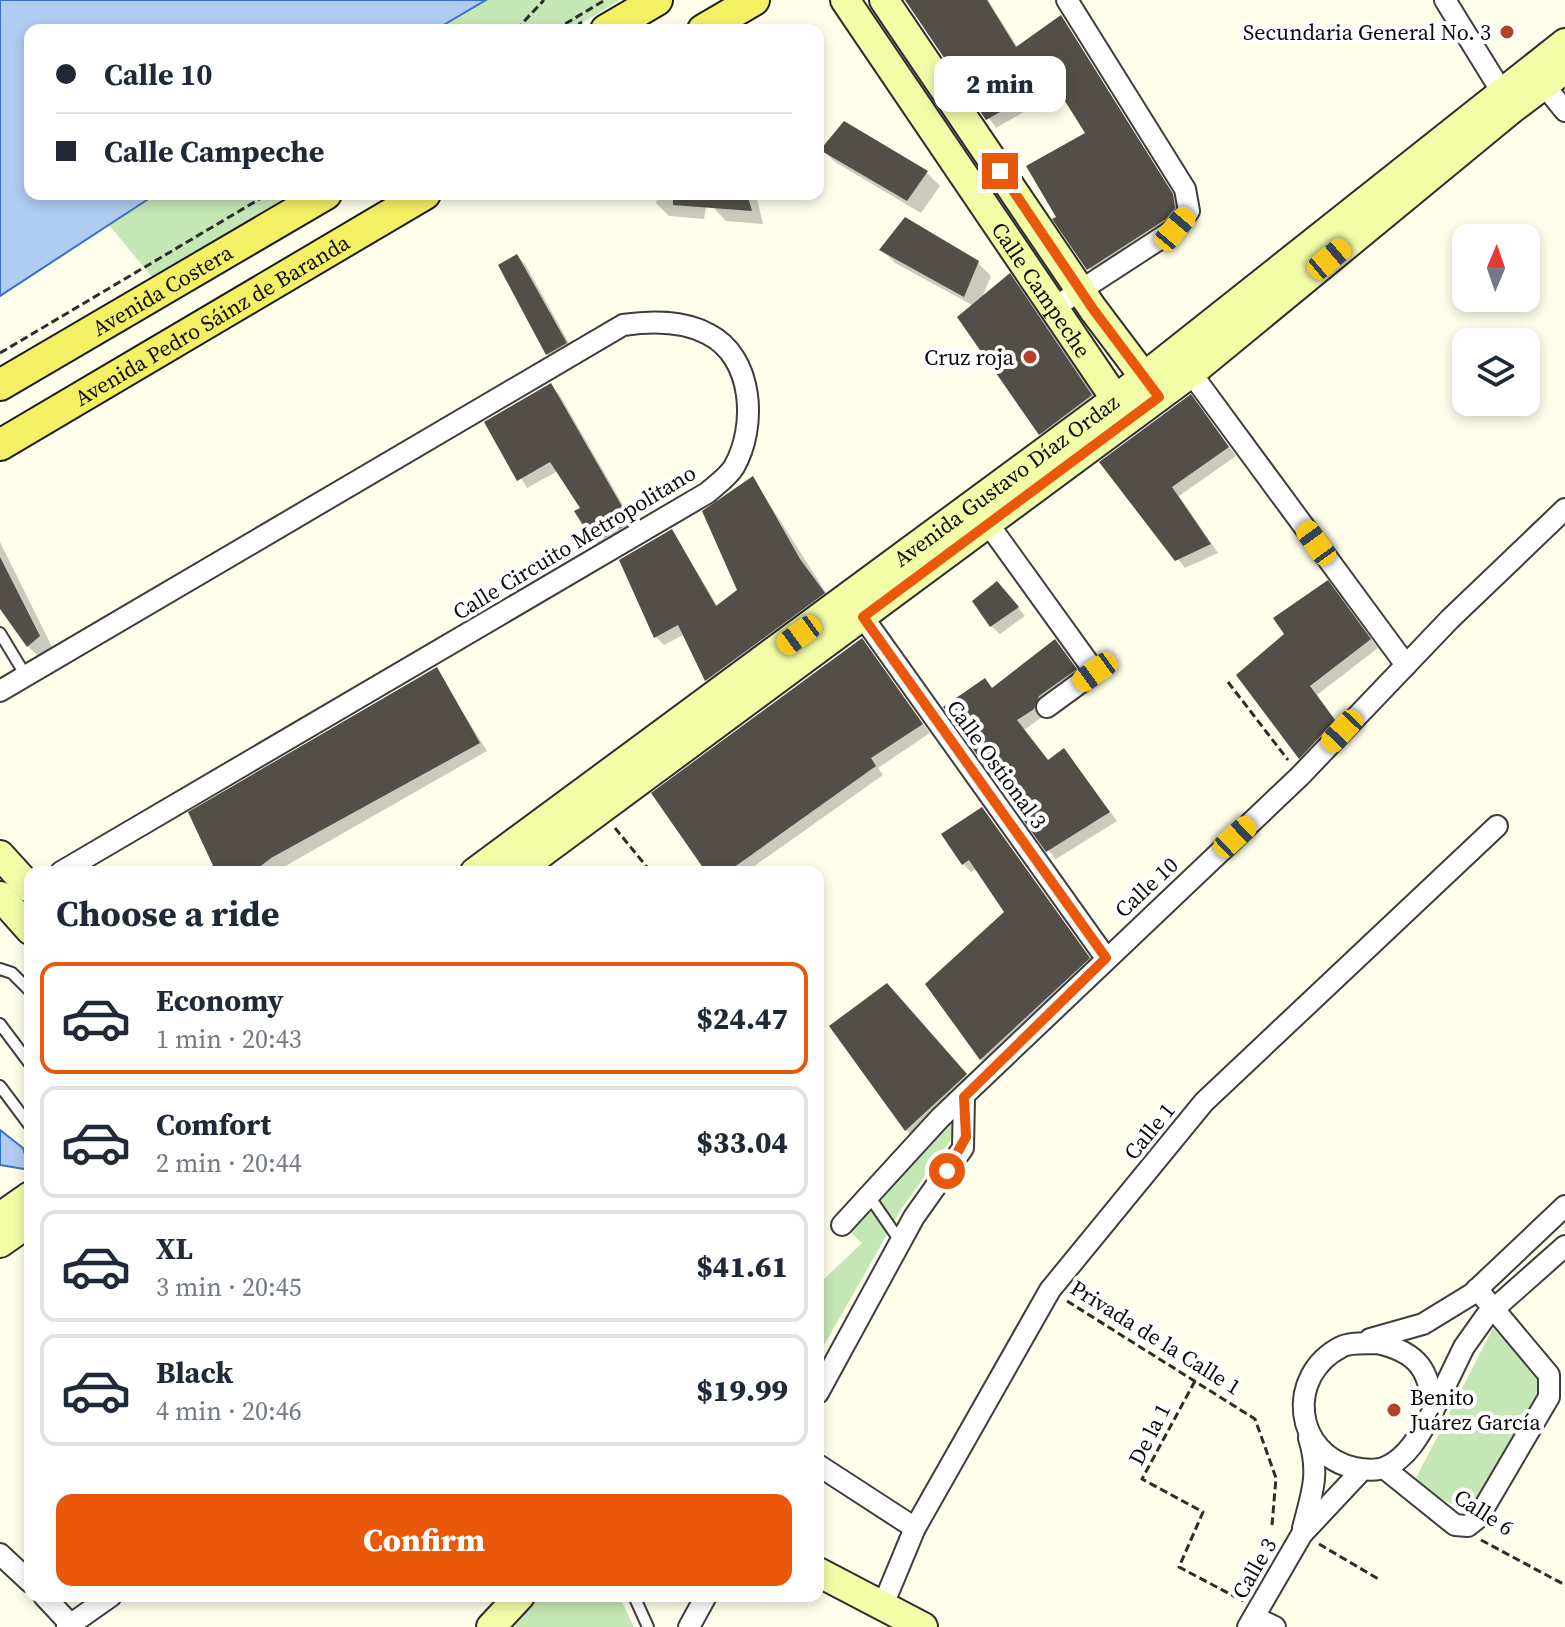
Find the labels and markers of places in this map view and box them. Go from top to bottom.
place label: Secundaria General No. 3 [1243,17,1491,47]
marker: Secundaria General No. 3 [1498,23,1516,41]
place label: Cruz roja [924,342,1015,372]
marker: Cruz roja [1021,348,1039,366]
place label: Benito Juárez García [1409,1382,1541,1437]
marker: Benito Juárez García [1385,1401,1403,1419]

